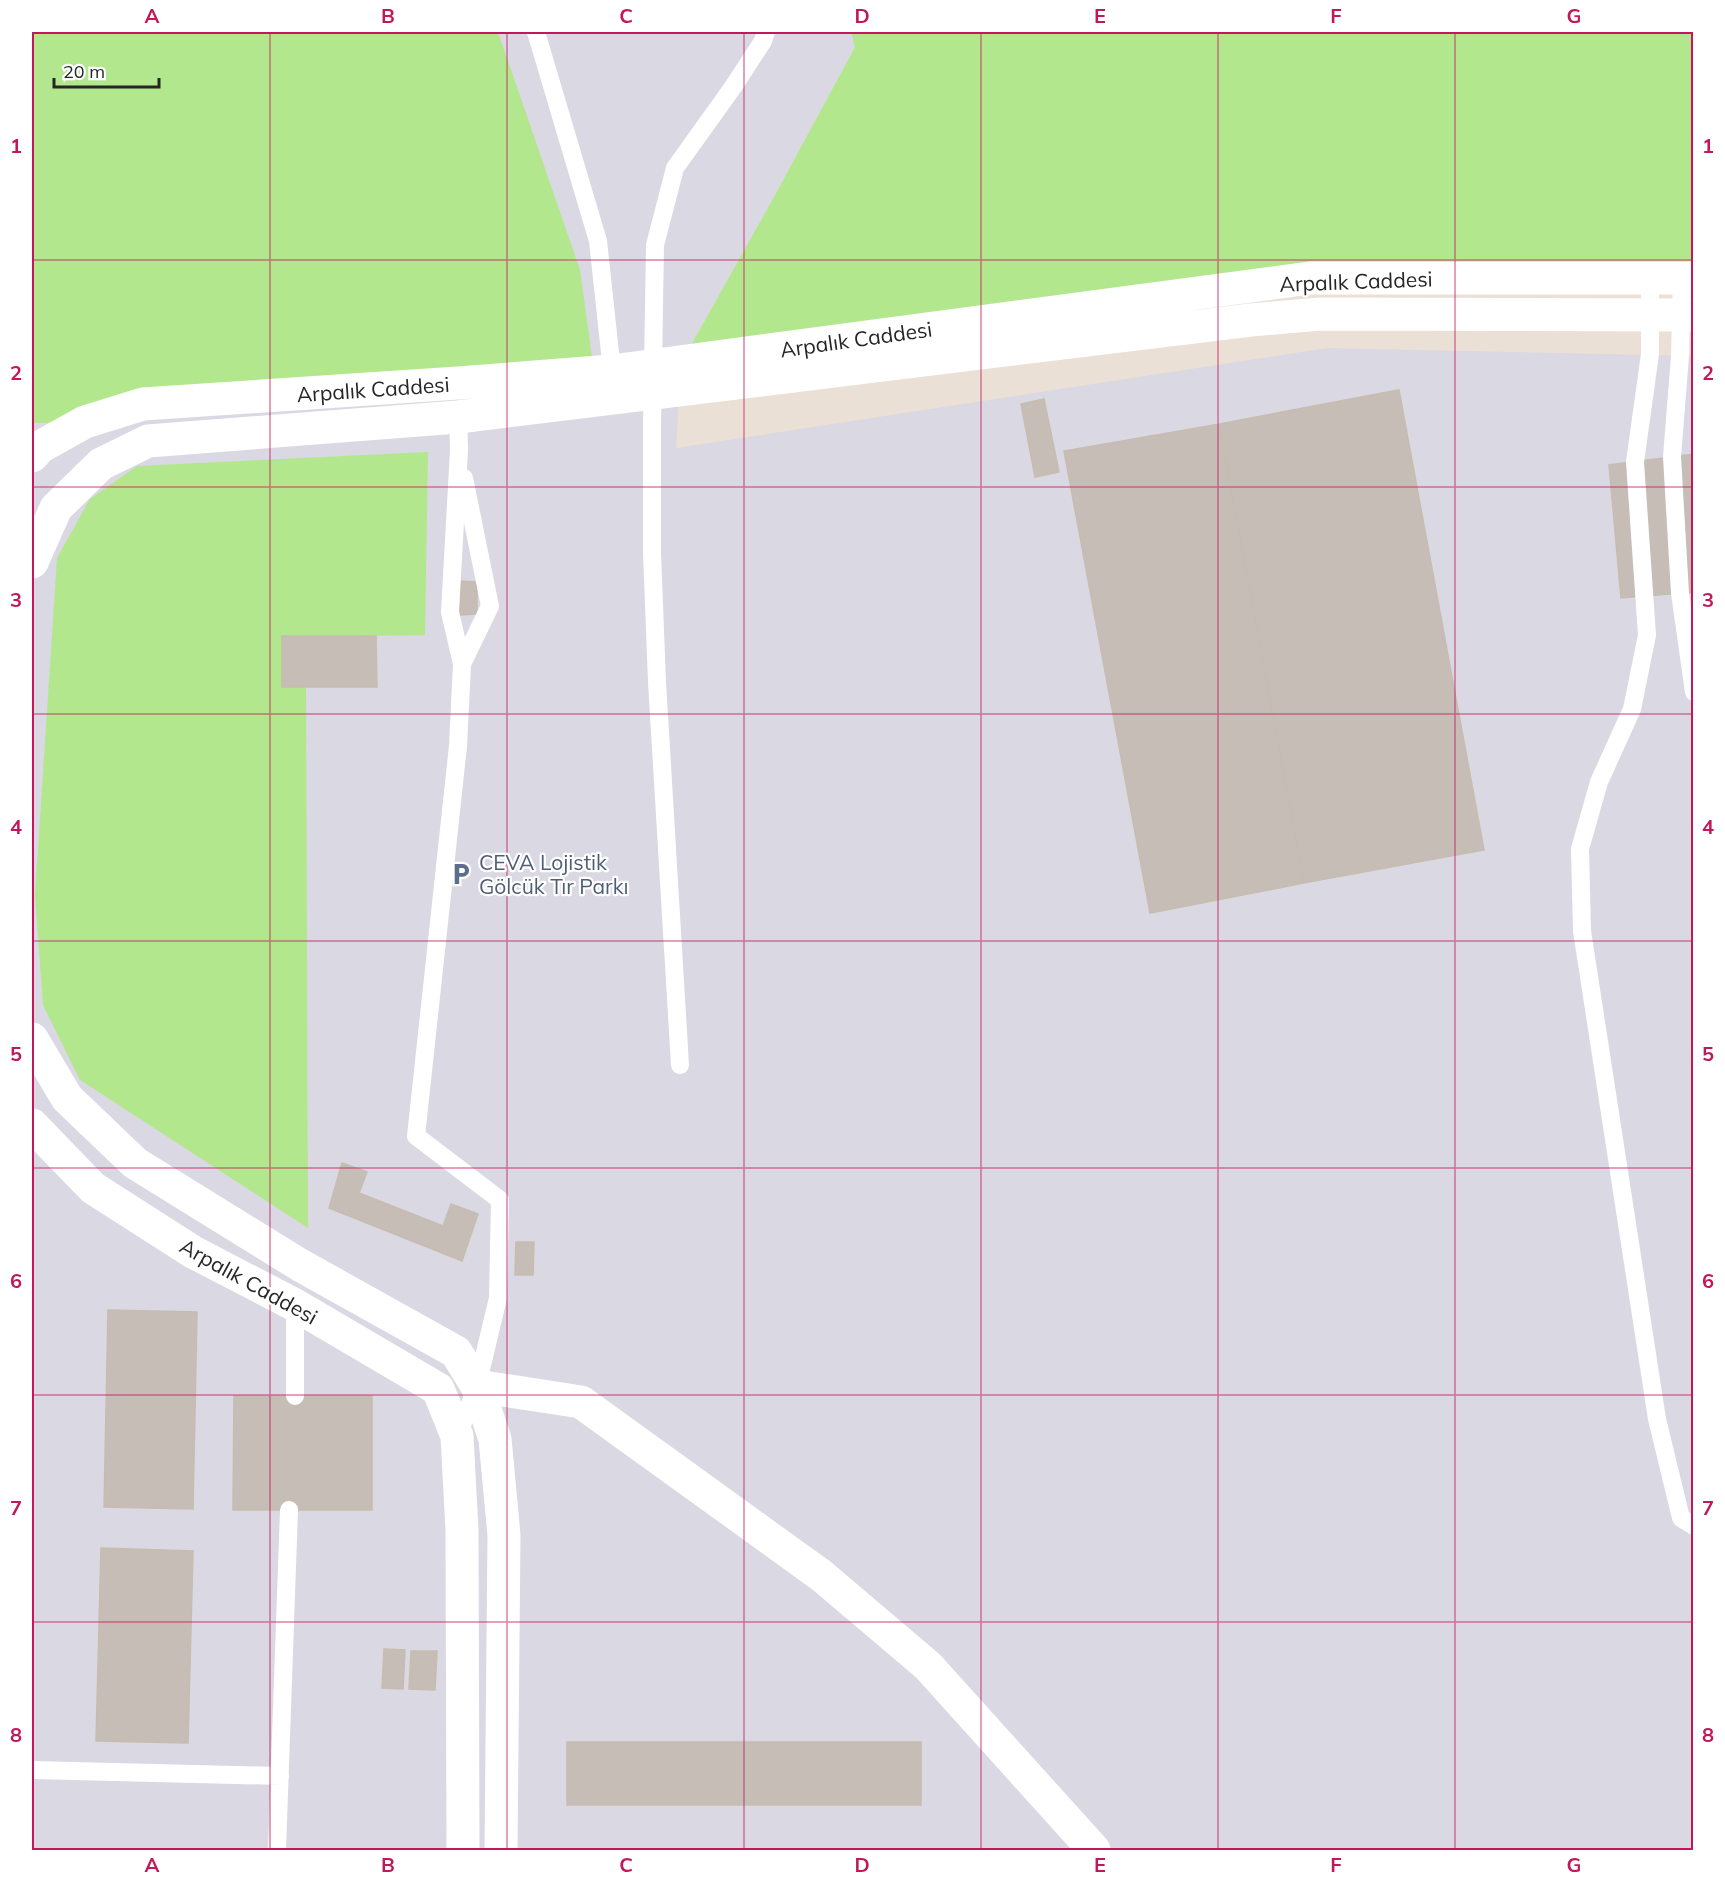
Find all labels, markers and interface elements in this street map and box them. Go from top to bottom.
text: A [145,3,160,28]
text: B [381,3,395,28]
text: C [619,3,633,28]
text: D [854,3,870,28]
text: E [1094,3,1106,28]
text: F [1330,3,1342,28]
text: G [1567,3,1581,28]
scale bar [54,51,159,89]
text: 20 m [63,60,105,83]
text: 1 [10,133,22,158]
text: 1 [1702,133,1714,158]
street label: Arpalık Caddesi [1279,265,1433,297]
street label: Arpalık Caddesi [778,315,934,363]
text: 2 [10,360,22,385]
text: 2 [1702,360,1714,385]
street label: Arpalık Caddesi [296,371,450,407]
text: 3 [10,587,22,612]
text: 3 [1702,587,1714,612]
text: 4 [10,814,22,839]
text: 4 [1702,814,1714,839]
place label: CEVA Lojistik Gölcük Tır Parkı [479,849,629,899]
parking icon: CEVA Lojistik Gölcük Tır Parkı [448,861,474,887]
text: 5 [10,1041,22,1066]
text: 5 [1702,1041,1714,1066]
street label: Arpalık Caddesi [176,1232,322,1330]
text: 6 [10,1268,22,1293]
text: 6 [1702,1268,1714,1293]
text: 7 [10,1495,22,1520]
text: 7 [1702,1495,1714,1520]
text: 8 [10,1722,22,1747]
text: 8 [1702,1722,1714,1747]
text: A [145,1852,160,1877]
text: B [381,1852,395,1877]
text: C [619,1852,633,1877]
text: D [854,1852,870,1877]
text: E [1094,1852,1106,1877]
text: F [1330,1852,1342,1877]
text: G [1567,1852,1581,1877]

